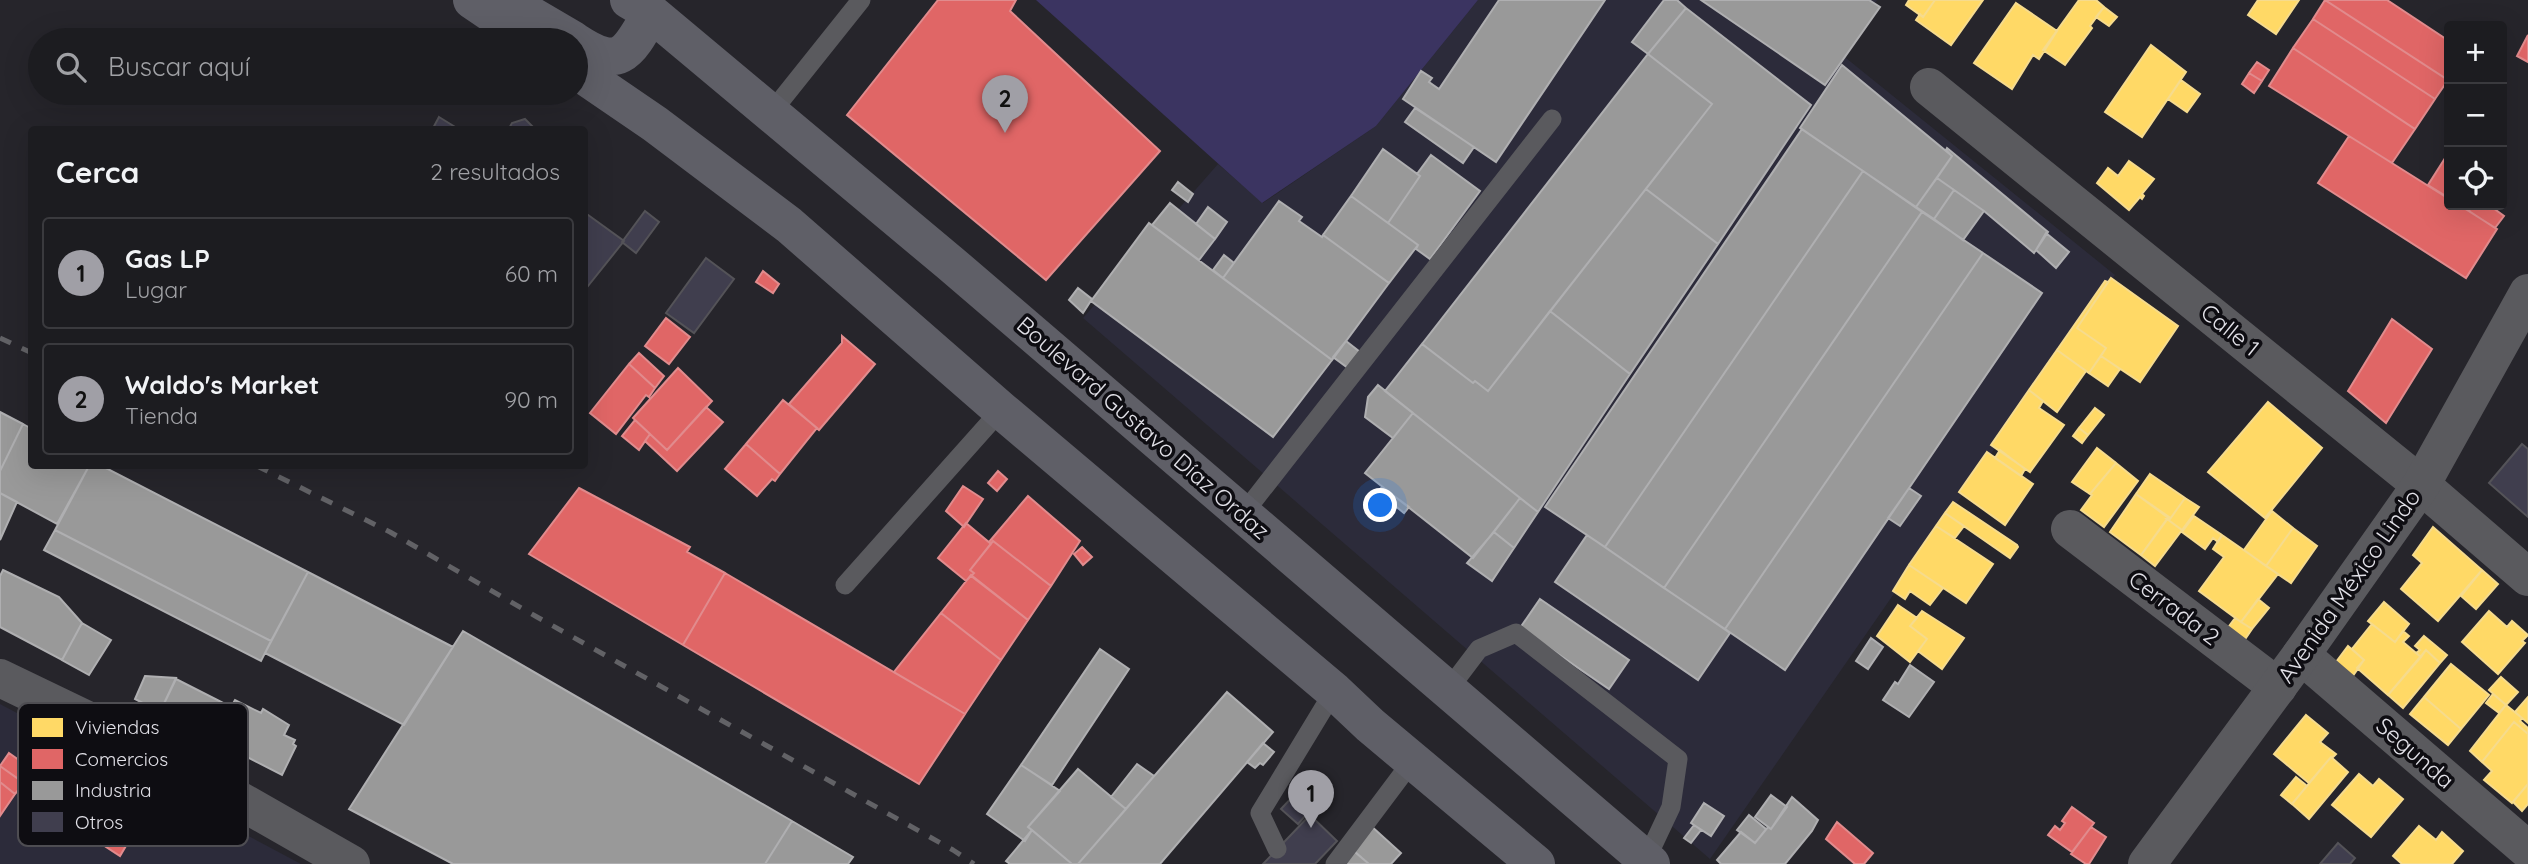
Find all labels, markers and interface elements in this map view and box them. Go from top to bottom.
map controls [2444,21,2507,210]
button: + [2444,21,2507,84]
search box [28,28,588,105]
icon: search [52,48,90,86]
text: Buscar aquí [108,50,250,83]
pin: 2 [982,75,1028,133]
button: − [2444,84,2507,147]
button: locate [2444,147,2507,210]
text: Cerca [56,153,139,191]
text: 2 resultados [430,157,560,186]
text: Gas LP [125,242,210,275]
text: 1 [77,259,85,288]
text: 60 m [505,259,558,288]
text: Lugar [125,275,187,304]
street label: Calle 1 [2195,297,2266,362]
street label: Boulevard Gustavo Díaz Ordaz [1011,310,1276,545]
text: Waldo's Market [125,368,319,401]
text: 2 [74,385,88,414]
text: 90 m [504,385,558,414]
text: Tienda [125,401,198,430]
street label: Avenida México Lindo [2271,483,2426,688]
your location [1363,488,1397,522]
street label: Cerrada 2 [2123,564,2225,651]
legend [18,703,248,846]
street label: Segunda [2370,711,2460,794]
text: Viviendas [75,715,160,739]
text: Comercios [75,747,168,771]
pin: 1 [1288,770,1334,828]
text: Industria [75,778,152,802]
text: Otros [75,810,123,834]

